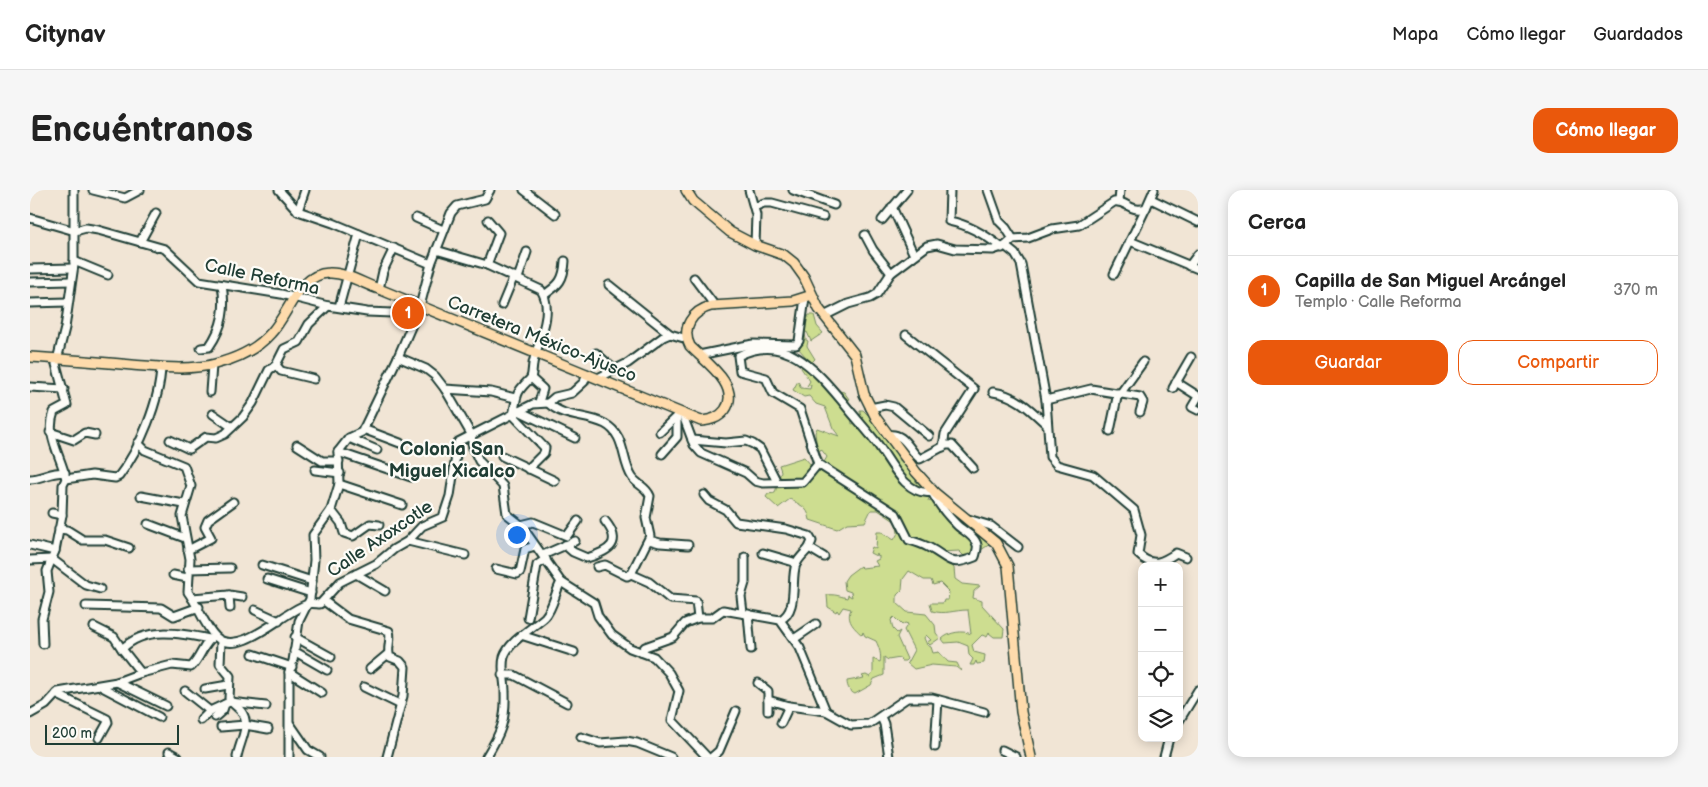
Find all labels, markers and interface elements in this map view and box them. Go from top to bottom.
text: Citynav [25,20,106,49]
text: Mapa [1392,24,1438,45]
text: Cómo llegar [1466,24,1565,45]
text: Guardados [1593,24,1683,45]
button: Cómo llegar [1533,108,1678,153]
text: Encuéntranos [30,109,253,152]
text: Cerca [1248,210,1306,235]
street label: Calle Reforma [203,255,321,299]
text: Capilla de San Miguel Arcángel [1295,270,1566,293]
text: 1 [1261,281,1267,300]
text: 370 m [1613,281,1658,300]
street label: Carretera México-Ajusco [444,291,640,387]
text: Templo · Calle Reforma [1295,293,1462,312]
pin: 1 [392,294,424,332]
button: Guardar [1248,340,1448,385]
button: Compartir [1458,340,1658,385]
district label: Colonia San Miguel Xicalco [389,438,515,483]
street label: Calle Axoxcotle [323,496,437,582]
your location [504,522,530,548]
map controls [1138,562,1183,742]
button: + [1138,562,1183,607]
button: − [1138,607,1183,652]
button: locate [1138,652,1183,697]
button: layers [1138,697,1183,742]
scale bar [45,722,179,745]
text: 200 m [52,725,92,742]

